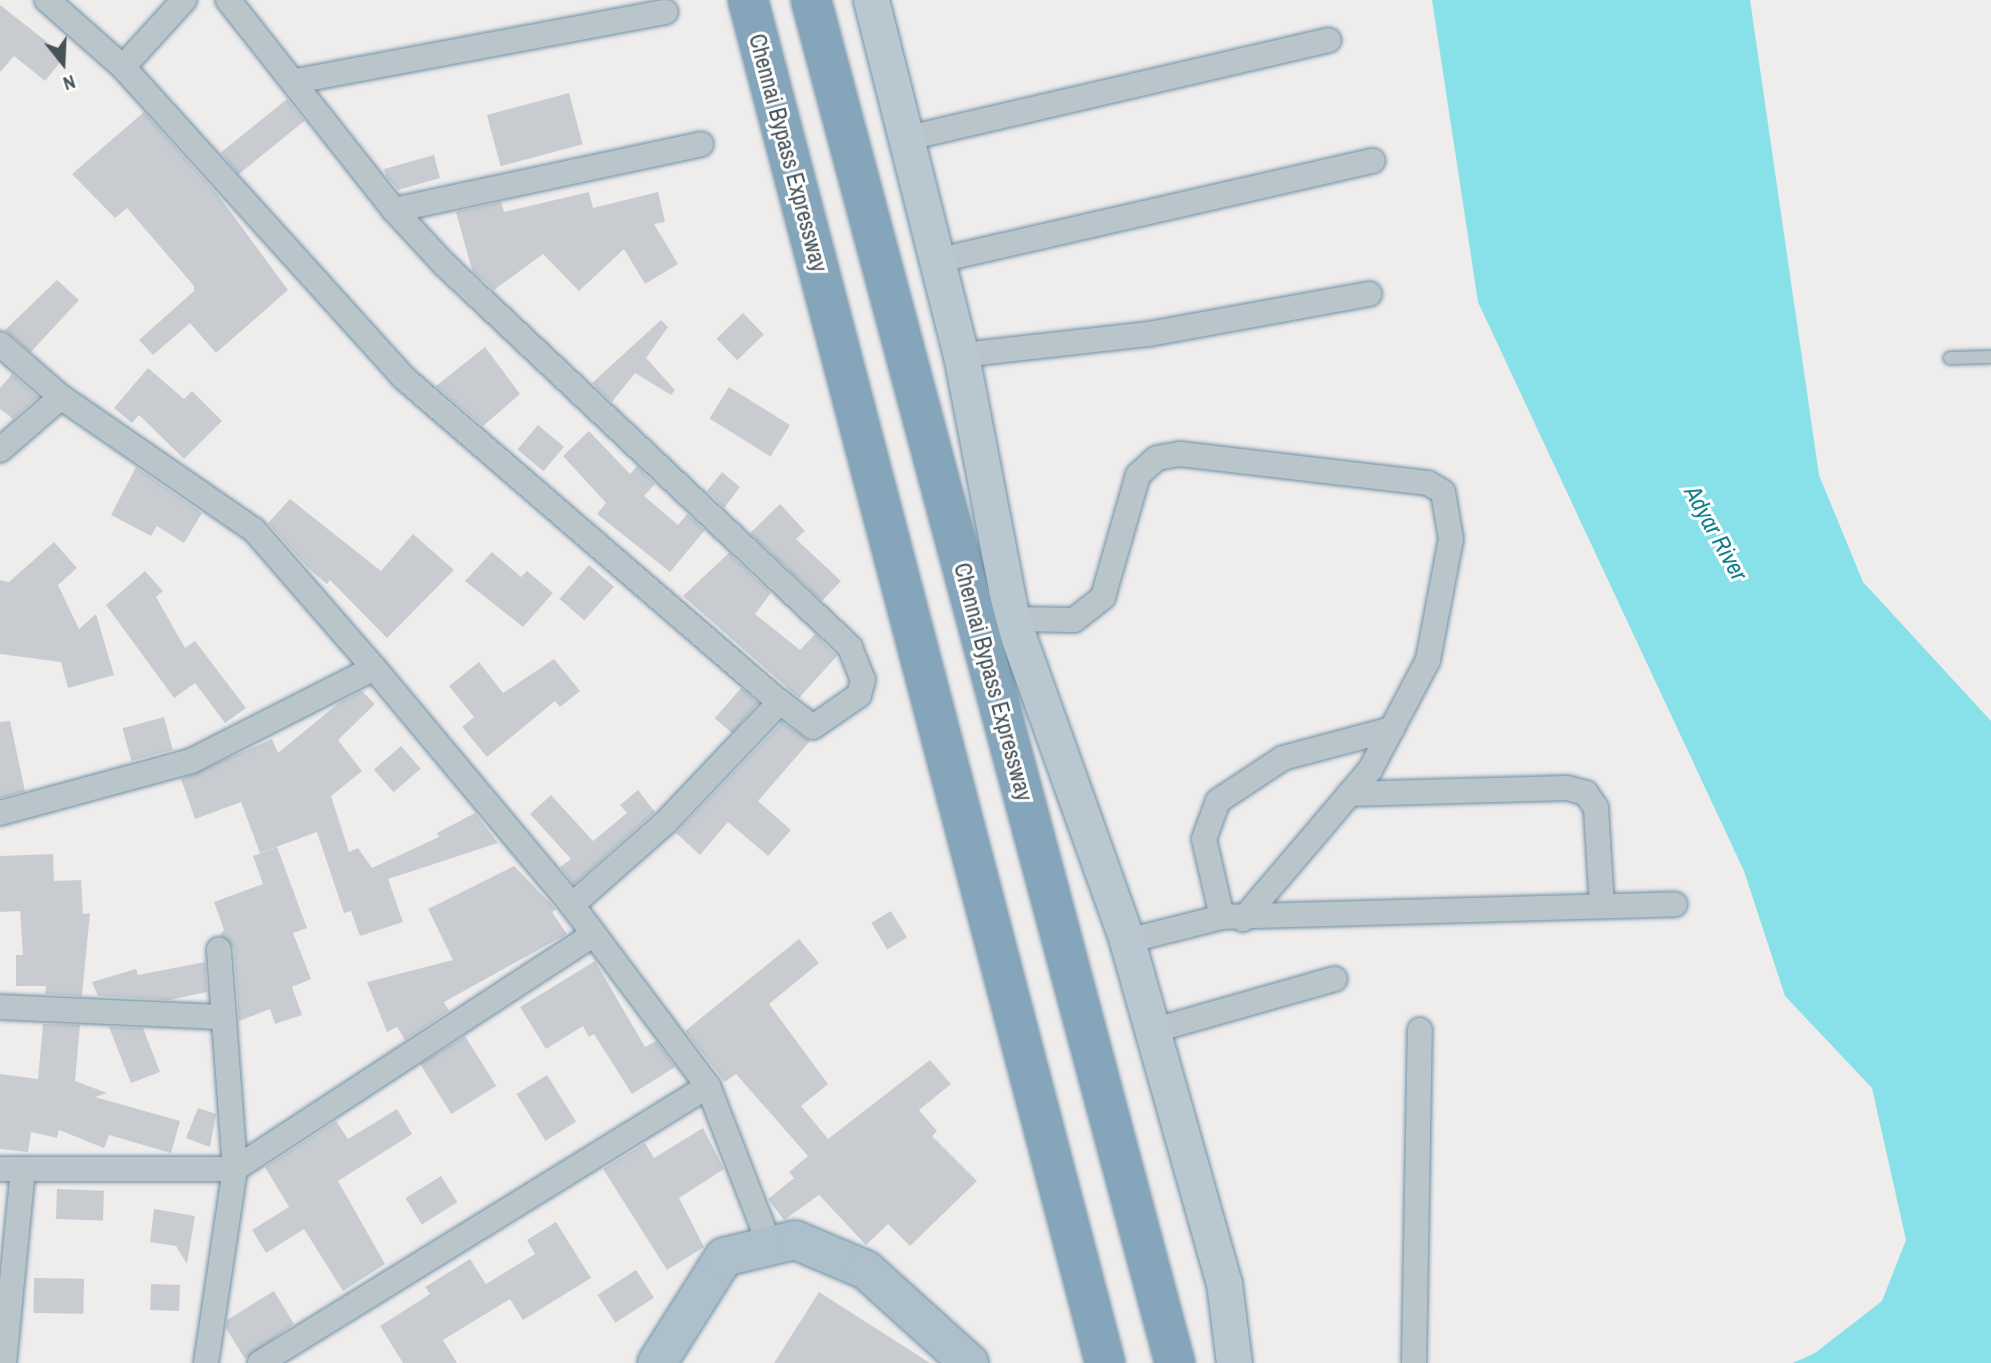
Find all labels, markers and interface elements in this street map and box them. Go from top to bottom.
north arrow [28,28,98,98]
street label: Chennai Bypass Expressway [743,31,833,275]
text: N [60,69,79,97]
water label: Adyar River [1678,481,1754,585]
street label: Chennai Bypass Expressway [948,560,1038,804]

